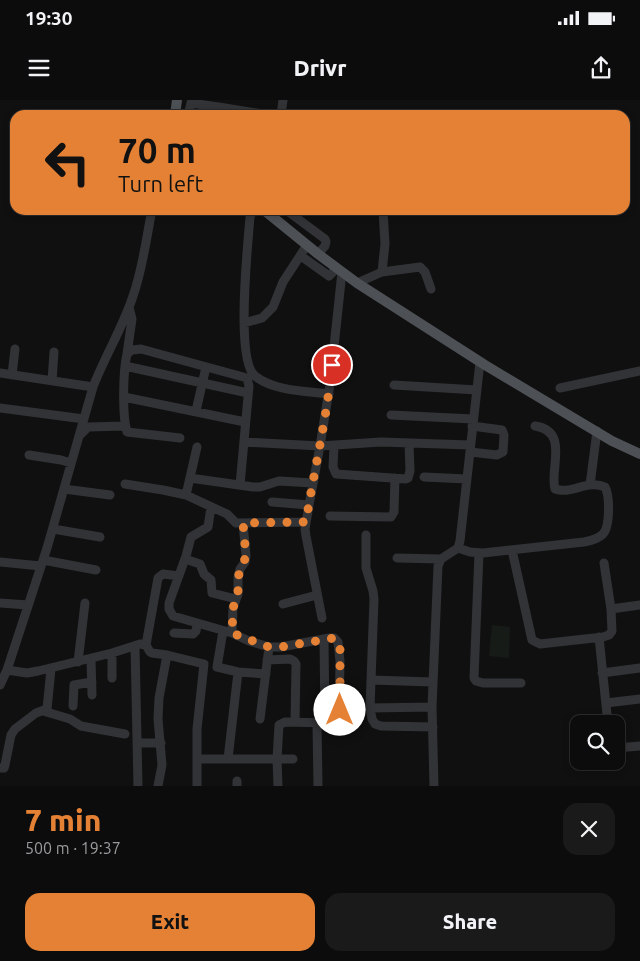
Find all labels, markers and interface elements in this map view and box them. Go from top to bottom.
text: 19:30 [25,7,73,29]
icon: menu [25,54,53,82]
icon: share [587,54,615,82]
text: Drivr [294,55,346,80]
icon: left [35,130,100,195]
text: 70 m [118,130,196,170]
text: Turn left [118,171,203,196]
pin [311,344,353,386]
icon: arrive [318,351,346,379]
position arrow [313,683,365,735]
map controls [570,715,625,770]
button: search [570,715,625,770]
text: 7 min [25,803,101,837]
button: close [563,803,615,855]
text: 500 m · 19:37 [25,839,121,857]
button: Exit [25,893,315,951]
button: Share [325,893,615,951]

